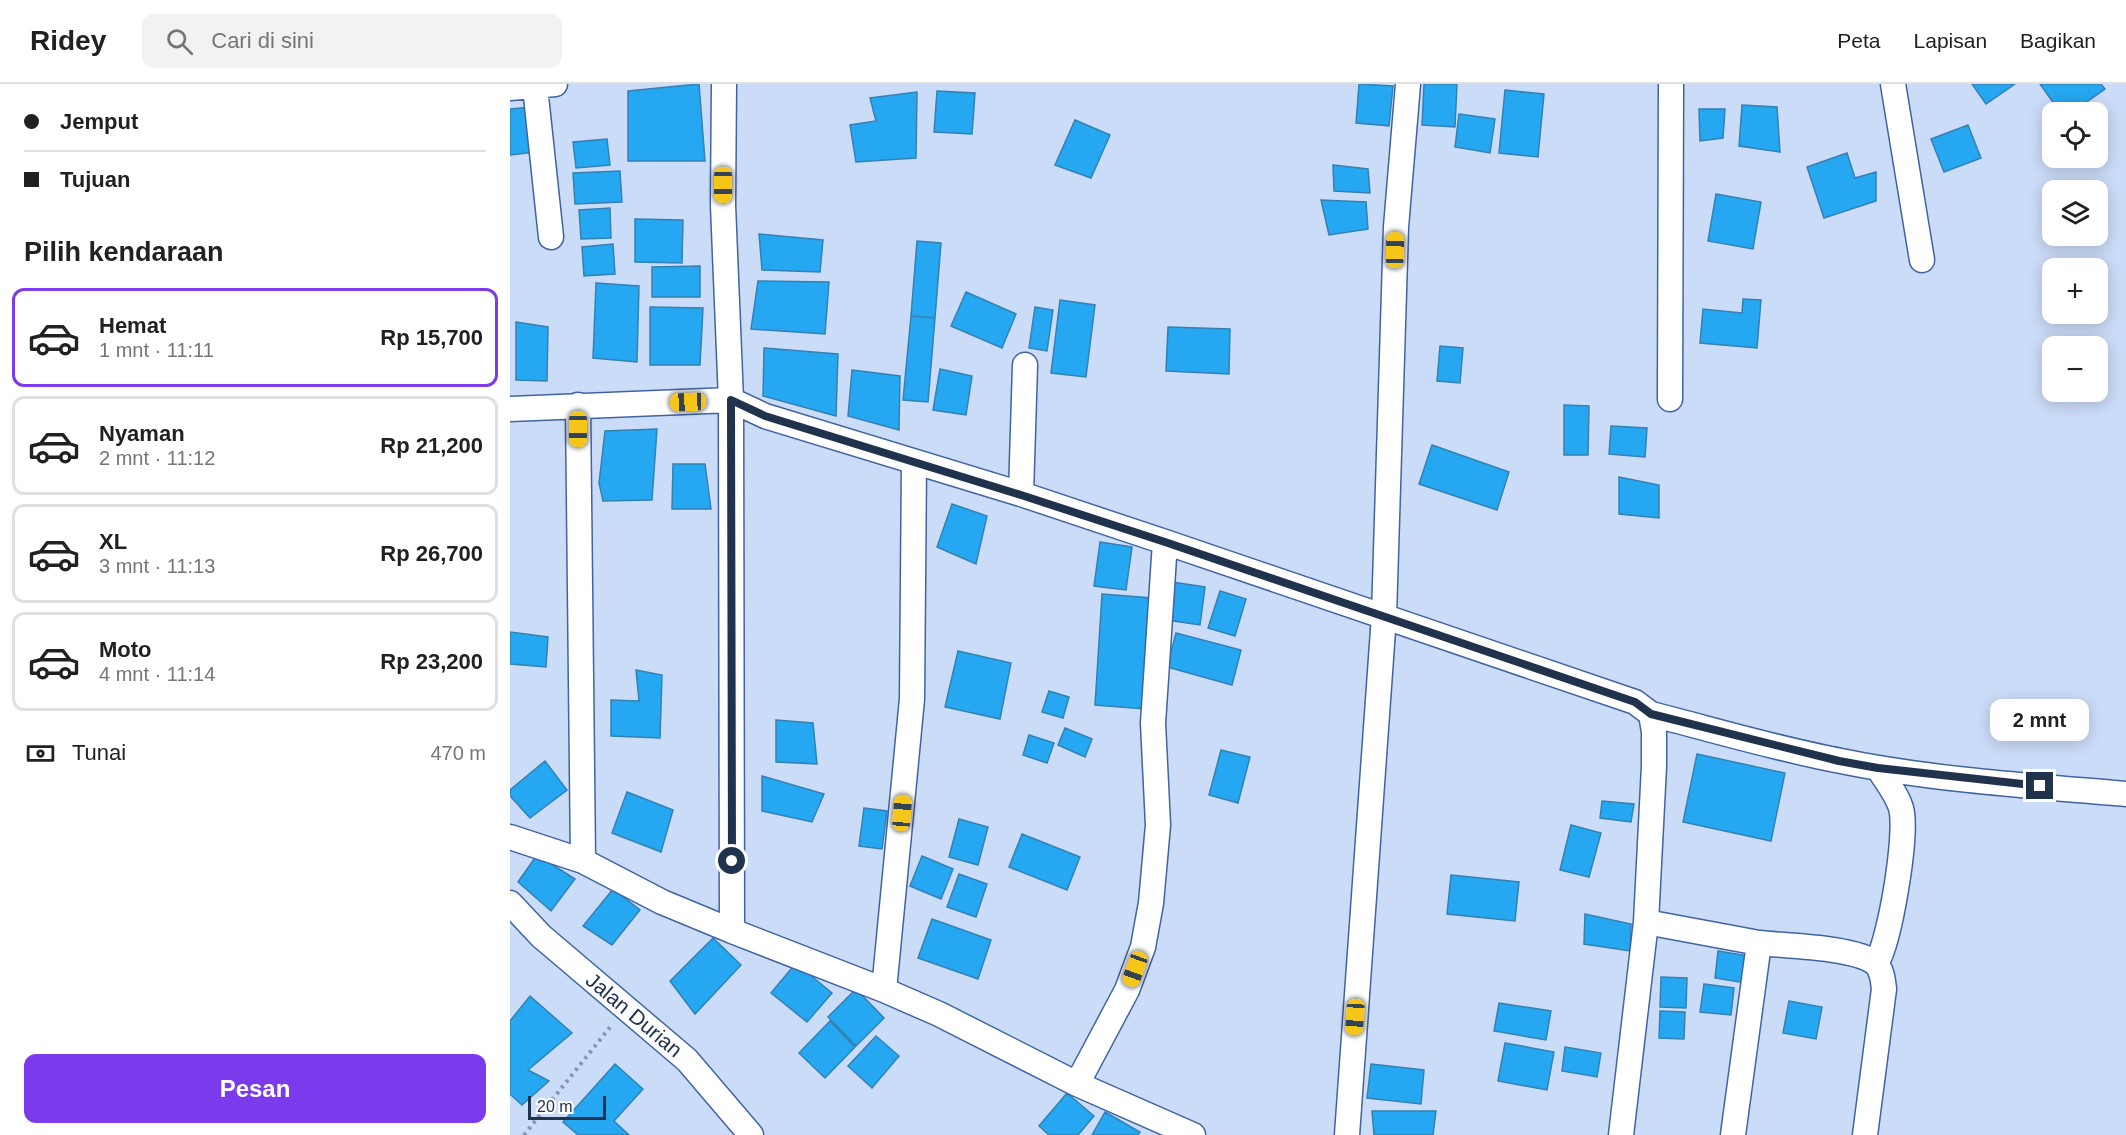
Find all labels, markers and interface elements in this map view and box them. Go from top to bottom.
search box [142,14,562,68]
text: Ridey [30,25,106,56]
icon: search [163,25,196,58]
text: Cari di sini [211,28,314,53]
text: Peta [1837,29,1881,52]
text: Lapisan [1914,29,1987,52]
text: Bagikan [2020,29,2096,52]
map controls [2042,102,2108,402]
button: locate [2042,102,2108,168]
text: Jemput [60,109,138,134]
text: Tujuan [60,167,130,192]
car [714,167,732,203]
button: layers [2042,180,2108,246]
car [1386,232,1404,268]
text: Pilih kendaraan [24,237,224,267]
button: + [2042,258,2108,324]
icon: car [27,311,81,365]
text: Hemat [99,313,166,338]
text: Rp 15,700 [380,325,483,350]
button: − [2042,336,2108,402]
text: 1 mnt · 11:11 [99,339,214,361]
car [670,392,706,412]
car [569,411,587,447]
icon: car [27,419,81,473]
text: Nyaman [99,421,185,446]
text: Rp 21,200 [380,433,483,458]
text: 2 mnt · 11:12 [99,447,215,469]
icon: car [27,527,81,581]
text: XL [99,529,127,554]
text: Rp 26,700 [380,541,483,566]
text: 3 mnt · 11:13 [99,555,215,577]
icon: car [27,635,81,689]
text: Moto [99,637,152,662]
text: Rp 23,200 [380,649,483,674]
text: 4 mnt · 11:14 [99,663,215,685]
callout: 2 mnt [1990,699,2090,741]
text: 2 mnt [2013,709,2066,731]
icon: cash [24,737,57,770]
text: Tunai [72,740,126,765]
text: 470 m [430,742,486,764]
route end [2026,772,2053,799]
car [891,794,913,832]
route start [718,847,745,874]
car [1120,949,1150,989]
street label: Jalan Durian [582,968,687,1061]
car [1345,998,1365,1036]
button: Pesan [24,1054,486,1123]
scale bar [528,1093,606,1120]
text: 20 m [537,1098,573,1115]

